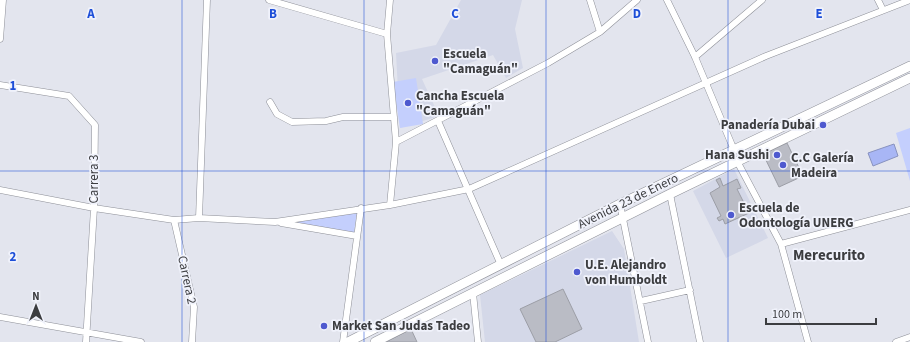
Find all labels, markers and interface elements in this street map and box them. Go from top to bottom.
text: A [86,5,95,23]
text: B [269,5,277,23]
text: C [451,5,459,23]
text: D [633,5,641,23]
text: E [815,5,823,23]
place label: Escuela "Camaguán" [443,45,518,78]
marker: Escuela "Camaguán" [430,56,440,66]
text: 1 [10,77,17,95]
place label: Cancha Escuela "Camaguán" [416,87,505,120]
marker: Cancha Escuela "Camaguán" [403,98,413,108]
place label: Panadería Dubai [721,116,815,134]
marker: Panadería Dubai [818,120,828,130]
place label: Hana Sushi [705,146,769,164]
place label: C.C Galería Madeira [791,149,854,182]
marker: Hana Sushi [772,150,782,160]
street label: Carrera 3 [85,154,103,204]
marker: C.C Galería Madeira [778,160,788,170]
street label: Avenida 23 de Enero [575,169,681,233]
place label: Escuela de Odontología UNERG [739,199,854,232]
marker: Escuela de Odontología UNERG [726,210,736,220]
district label: Merecurito [793,245,865,266]
text: 2 [10,248,17,266]
street label: Carrera 2 [173,254,201,306]
place label: U.E. Alejandro von Humboldt [585,256,667,289]
marker: U.E. Alejandro von Humboldt [572,267,582,277]
north arrow [16,286,56,326]
text: N [32,289,40,304]
scale bar [766,300,876,326]
text: 100 m [772,306,802,323]
place label: Market San Judas Tadeo [332,317,470,335]
marker: Market San Judas Tadeo [319,321,329,331]

